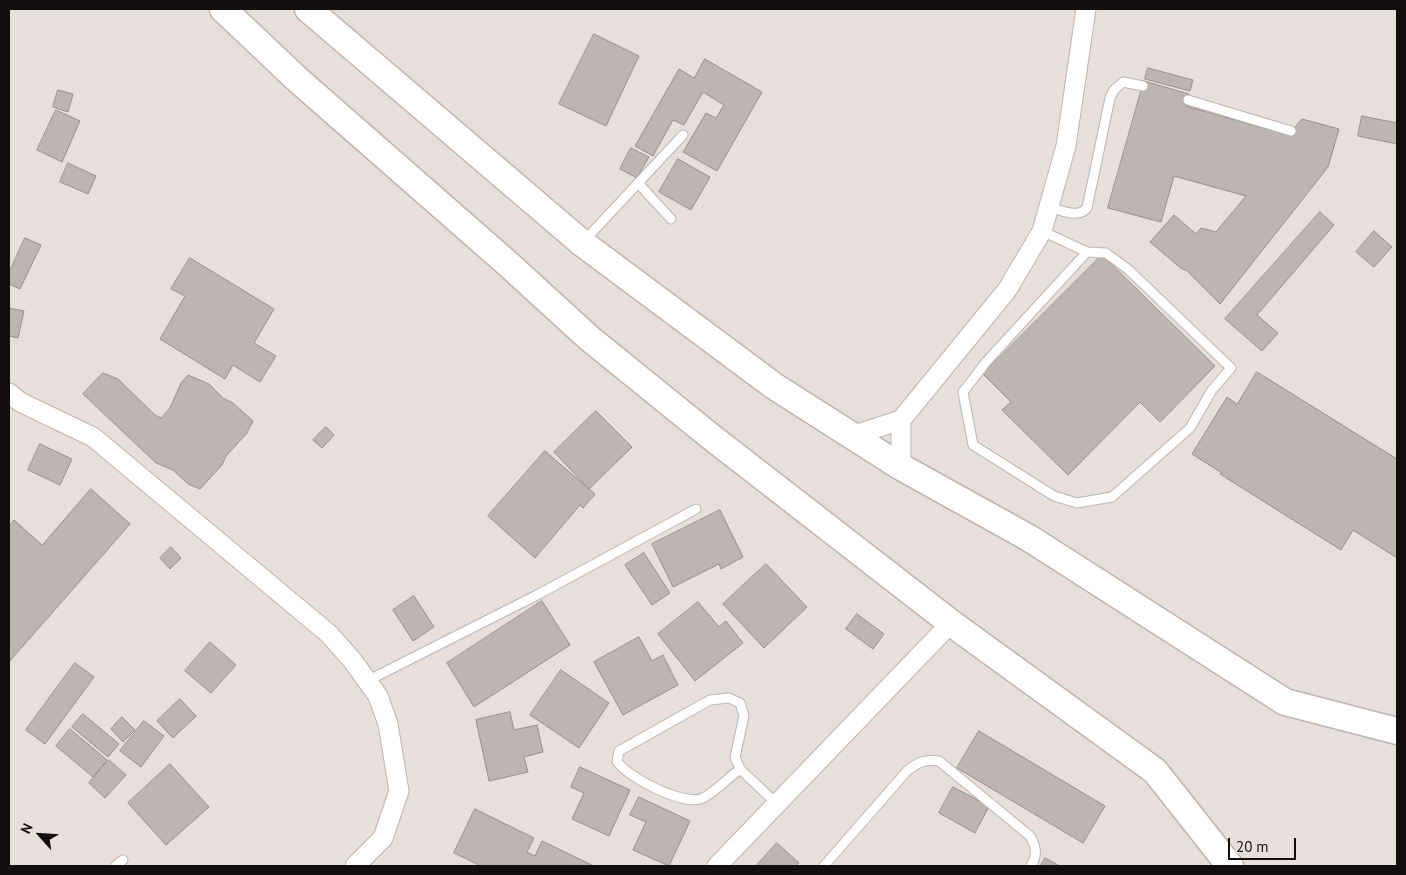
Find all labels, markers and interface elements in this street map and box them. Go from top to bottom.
north arrow [15,810,65,860]
text: N [16,820,37,837]
scale bar [1231,828,1298,860]
text: 20 m [1236,837,1269,856]

